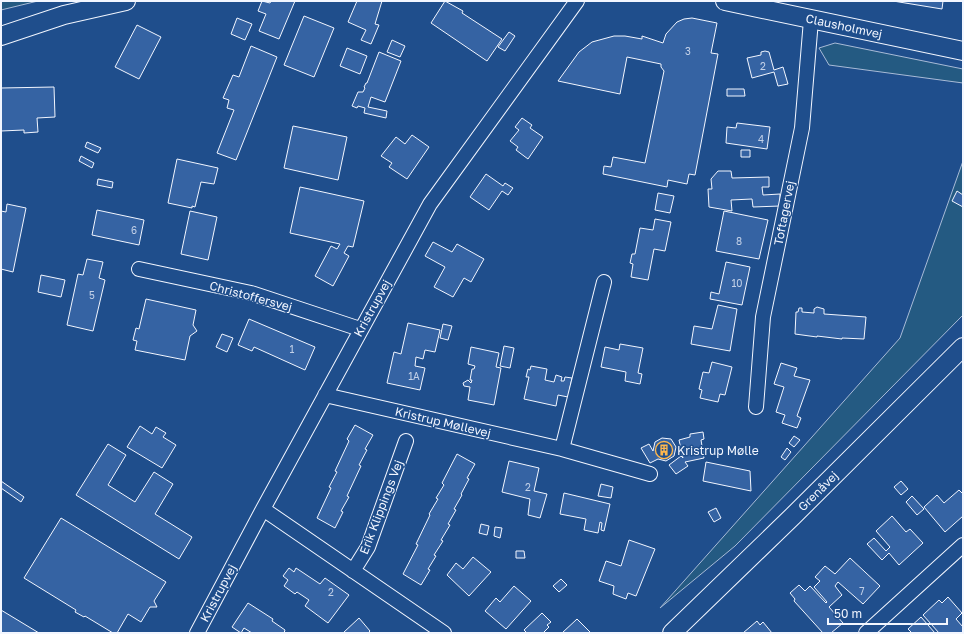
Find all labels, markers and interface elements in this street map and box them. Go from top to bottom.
street label: Clausholmvej [804,11,884,41]
house number: 3 [685,45,691,57]
house number: 2 [760,60,766,72]
house number: 4 [758,133,764,145]
street label: Toftagervej [770,179,798,247]
house number: 6 [131,224,137,236]
house number: 8 [736,235,742,247]
street label: Kristrupvej [350,277,394,339]
house number: 10 [731,277,743,289]
street label: Christoffersvej [208,278,294,314]
house number: 5 [89,289,95,301]
house number: 1 [290,343,295,355]
house number: 1A [408,370,420,382]
street label: Kristrup Møllevej [394,404,492,440]
building icon: Kristrup Mølle [654,440,674,460]
place label: Kristrup Mølle [677,443,759,458]
street label: Erik Klippings Vej [356,458,406,556]
street label: Grenåvej [795,468,841,514]
house number: 2 [525,481,531,493]
street label: Kristrupvej [197,562,239,624]
house number: 7 [859,585,865,597]
house number: 2 [328,586,334,598]
scale bar [828,600,947,626]
text: 50 m [834,606,862,621]

